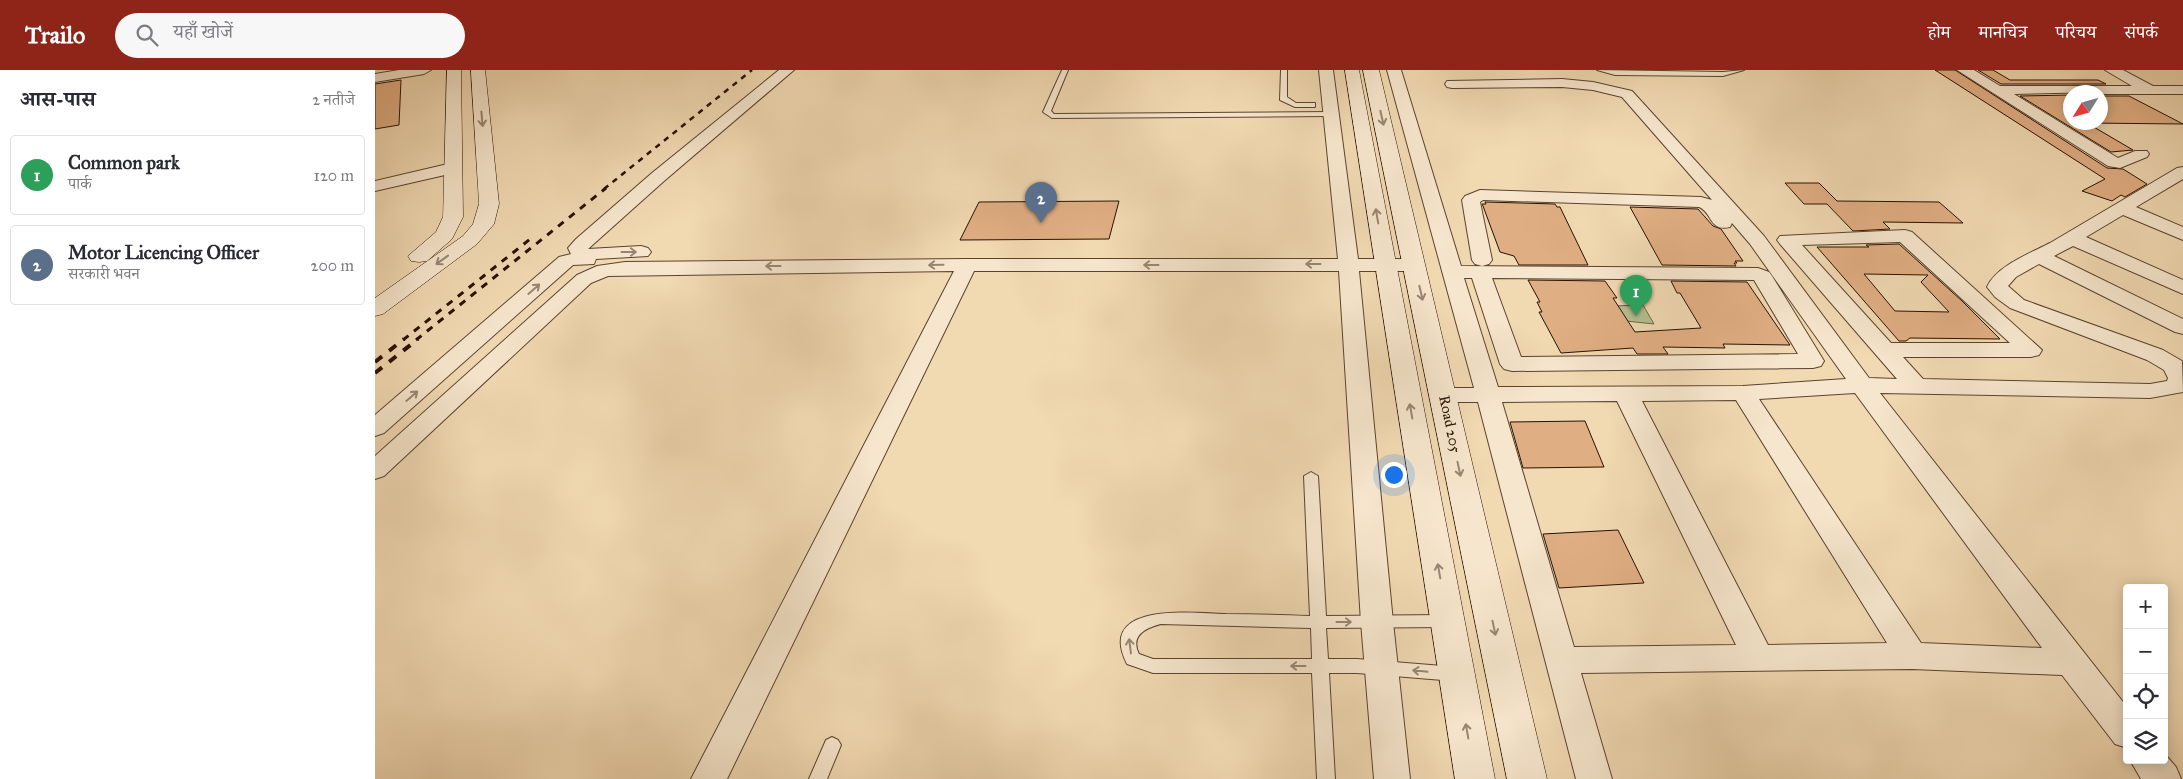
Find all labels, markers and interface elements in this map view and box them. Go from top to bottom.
search box [115,13,465,58]
text: Trailo [25,20,85,50]
text: यहाँ खोजें [173,20,233,43]
icon: search [133,21,161,49]
text: होम [1928,21,1951,43]
text: मानचित्र [1979,21,2027,43]
text: परिचय [2055,21,2096,43]
text: संपर्क [2124,21,2158,43]
north arrow [2063,85,2108,130]
text: आस-पास [20,86,95,112]
text: 2 नतीजे [312,90,355,109]
one-way arrow [1377,109,1387,125]
one-way arrow [477,110,487,126]
text: Common park [68,151,180,174]
text: 1 [34,166,40,185]
text: 120 m [314,166,354,185]
text: पार्क [68,174,92,193]
pin: 2 [1025,182,1057,223]
one-way arrow [1372,209,1382,225]
text: Motor Licencing Officer [68,241,259,264]
one-way arrow [621,247,637,257]
one-way arrow [435,255,449,265]
text: 2 [33,256,41,275]
text: 200 m [311,256,354,275]
one-way arrow [1305,259,1322,269]
one-way arrow [928,260,944,270]
one-way arrow [1143,260,1159,270]
one-way arrow [765,262,781,271]
text: सरकारी भवन [68,264,140,283]
pin: 1 [1620,275,1652,316]
one-way arrow [527,283,540,294]
one-way arrow [1416,285,1426,301]
one-way arrow [405,390,418,402]
street label: Road 205 [1435,394,1465,454]
one-way arrow [1406,403,1416,419]
one-way arrow [1455,461,1465,477]
your location [1381,462,1407,488]
one-way arrow [1433,563,1443,579]
map controls [2123,584,2168,764]
button: + [2123,584,2168,629]
one-way arrow [1336,617,1352,627]
one-way arrow [1490,619,1499,635]
button: − [2123,629,2168,674]
one-way arrow [1125,639,1135,655]
one-way arrow [1291,661,1307,671]
one-way arrow [1412,666,1428,676]
button: locate [2123,674,2168,719]
button: layers [2123,719,2168,764]
one-way arrow [1461,723,1471,739]

